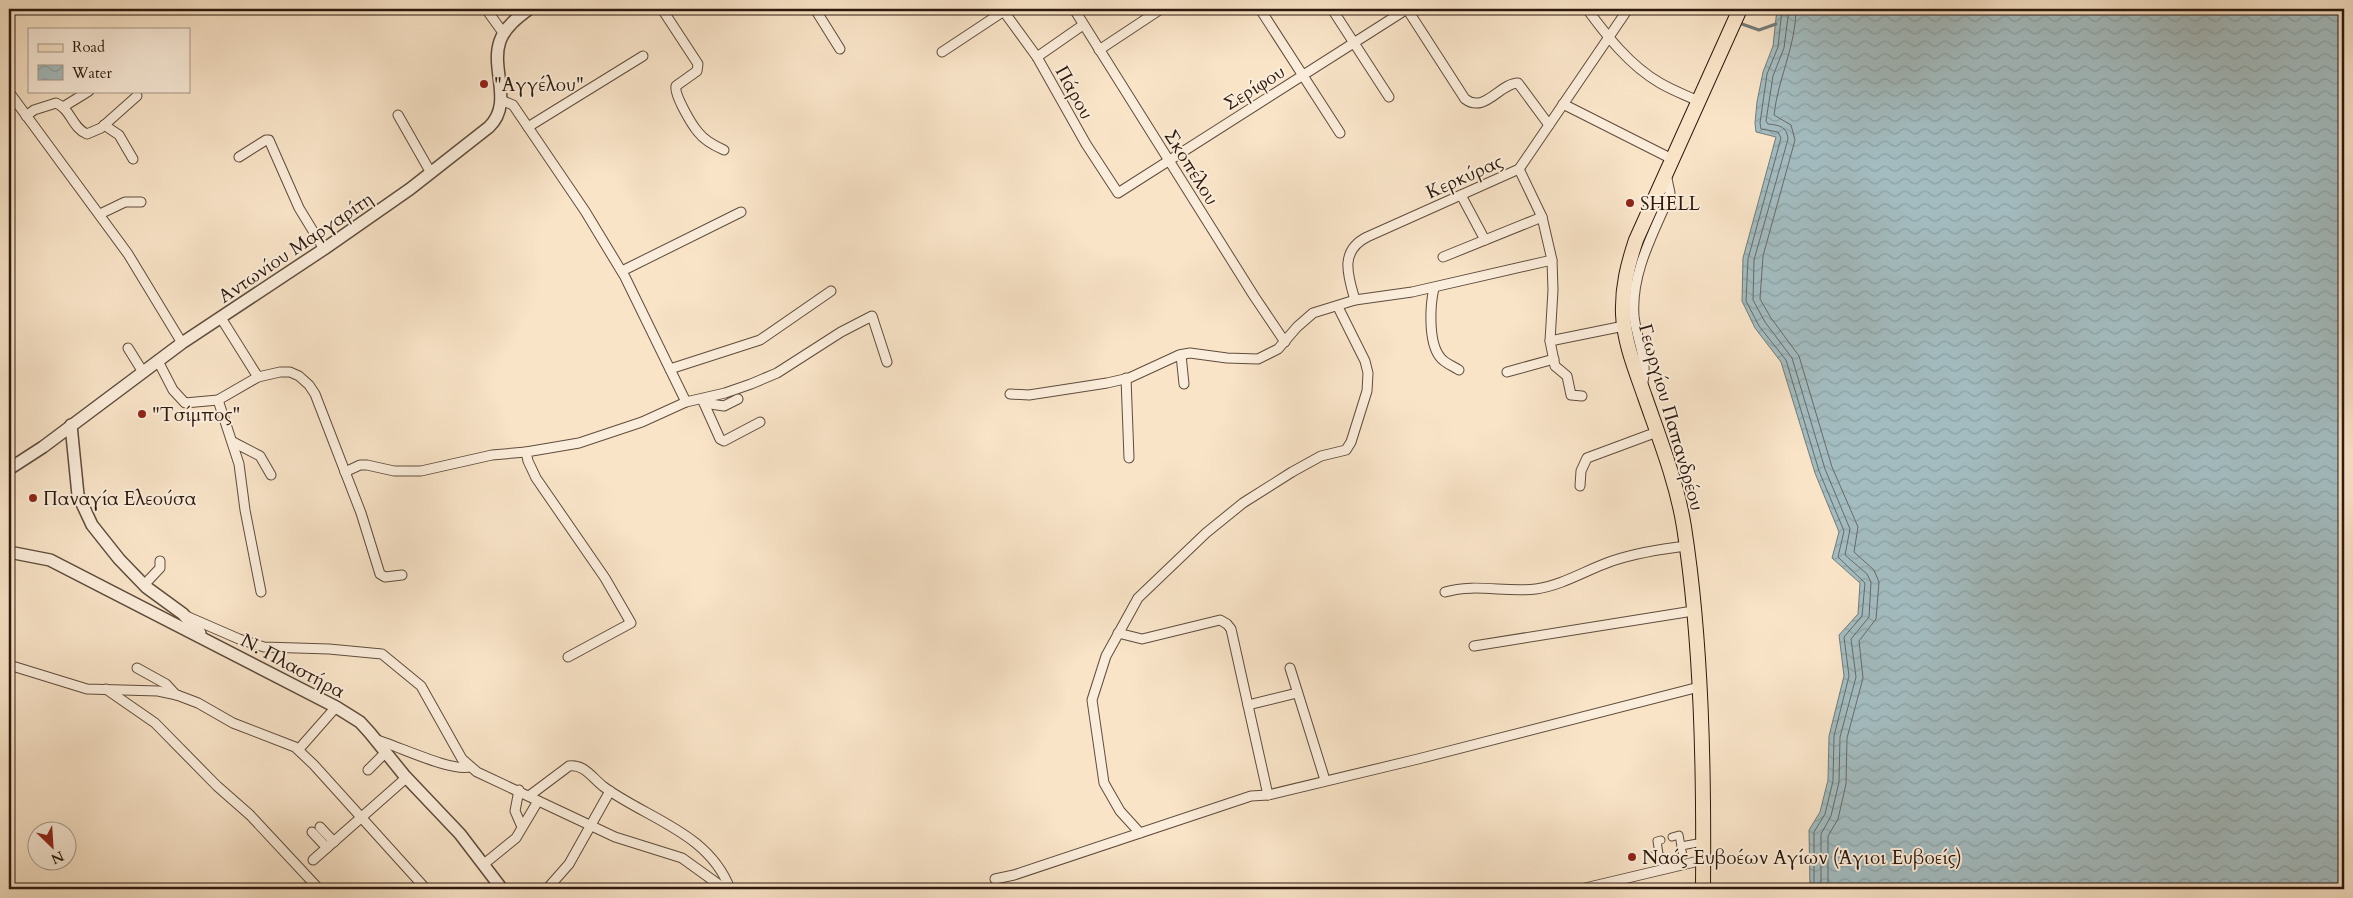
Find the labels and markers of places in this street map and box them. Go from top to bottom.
place label: "Αγγέλου" [494,72,584,98]
marker: "Αγγέλου" [478,78,490,90]
place label: SHELL [1640,191,1701,217]
marker: SHELL [1624,197,1636,209]
place label: "Τσίμπος" [152,402,240,428]
marker: "Τσίμπος" [136,408,148,420]
place label: Παναγία Ελεούσα [43,486,197,512]
marker: Παναγία Ελεούσα [27,492,39,504]
place label: Ναός Ευβοέων Αγίων (Άγιοι Ευβοείς) [1642,845,1962,871]
marker: Ναός Ευβοέων Αγίων (Άγιοι Ευβοείς) [1626,851,1638,863]

